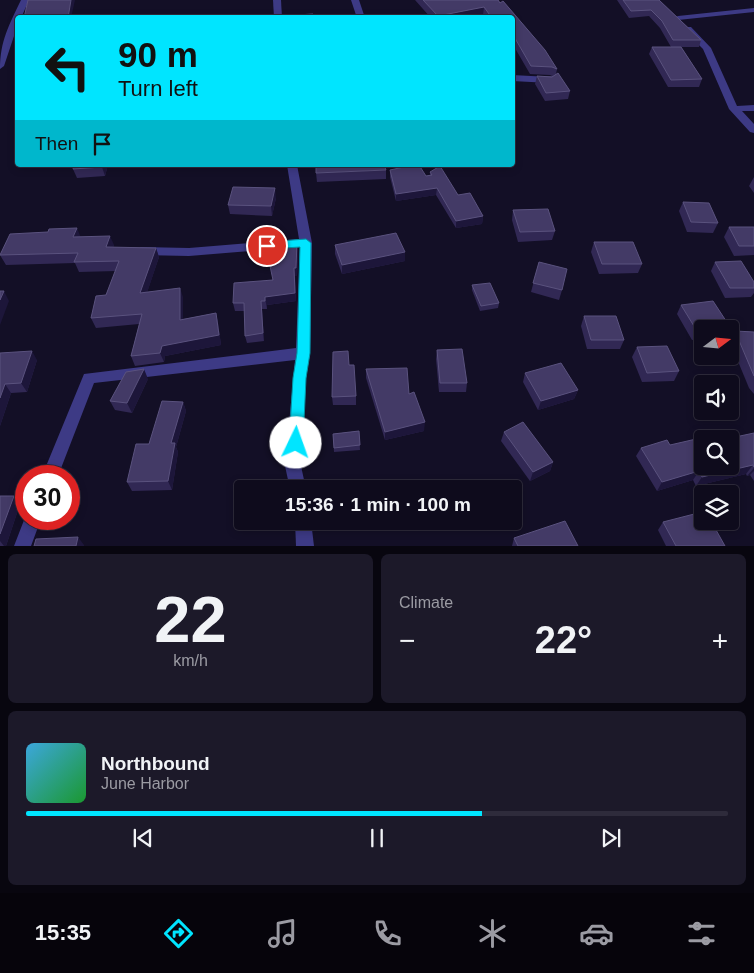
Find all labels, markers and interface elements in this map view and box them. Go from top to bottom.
icon: left [35,35,100,100]
text: 90 m [118,35,198,74]
text: Turn left [118,76,198,101]
icon: arrive [88,130,116,158]
text: Then [35,133,78,154]
pin [246,225,288,267]
icon: arrive [253,232,281,260]
north arrow [694,320,739,365]
map controls [694,320,739,530]
button: sound [694,375,739,420]
position arrow [269,416,321,468]
button: search [694,430,739,475]
speed limit sign: 30 [15,465,80,530]
button: layers [694,485,739,530]
text: 15:36 · 1 min · 100 m [285,494,471,515]
text: 22 [154,583,227,656]
text: Climate [399,594,453,611]
text: 22° [535,619,592,661]
text: − [399,625,415,656]
text: + [712,625,728,656]
text: km/h [173,652,208,669]
text: Northbound [101,753,210,774]
text: June Harbor [101,775,189,792]
icon: previous [129,824,157,852]
icon: pause [363,824,391,852]
icon: next [597,824,625,852]
icon: directions [161,916,196,951]
icon: music [265,916,300,951]
icon: phone [370,916,405,951]
icon: climate [475,916,510,951]
icon: car [579,916,614,951]
icon: filters [684,916,719,951]
text: 15:35 [35,920,91,945]

